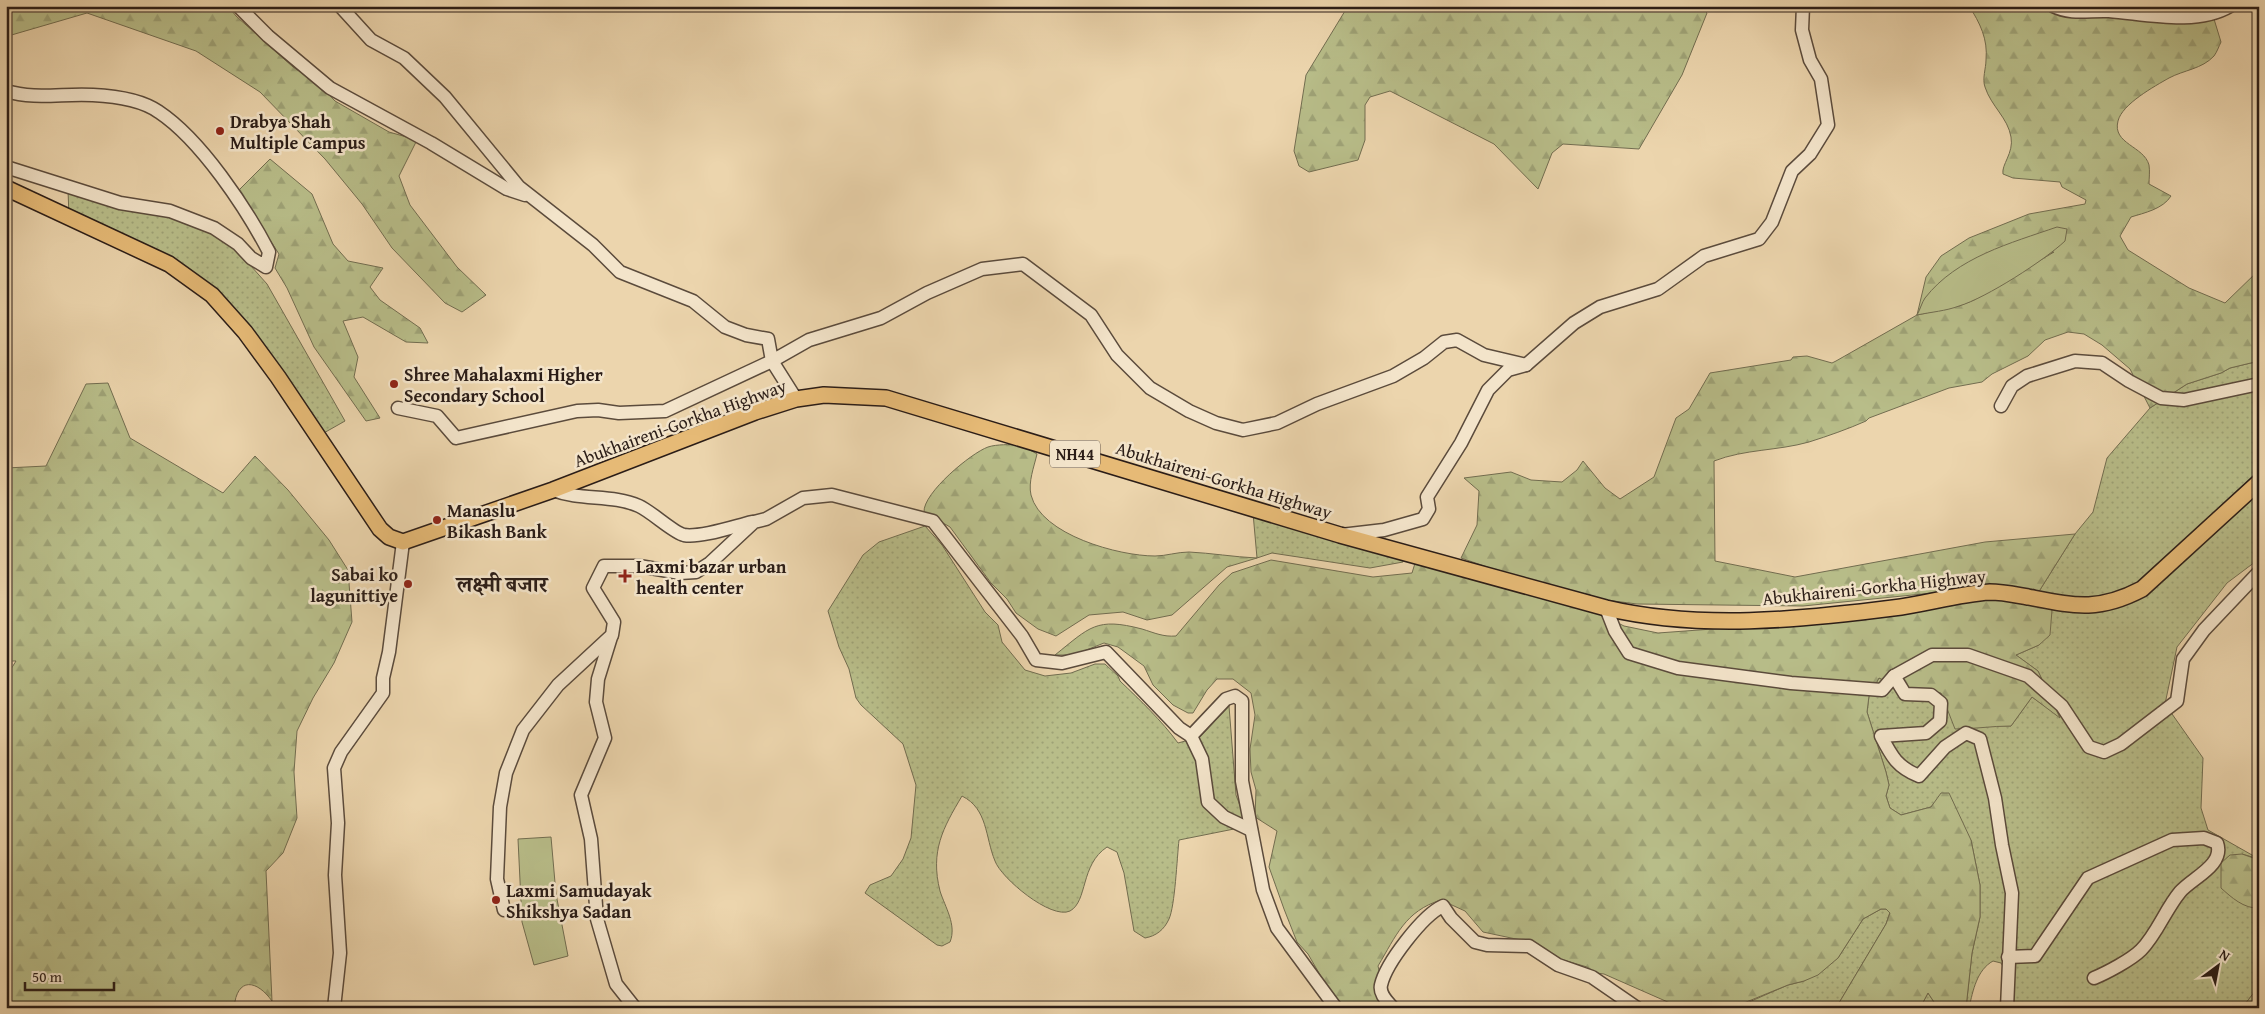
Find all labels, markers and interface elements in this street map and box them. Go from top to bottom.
place label: Drabya Shah Multiple Campus [230,108,366,156]
marker: Drabya Shah Multiple Campus [214,125,226,137]
place label: Shree Mahalaxmi Higher Secondary School [404,361,604,409]
street label: Abukhaireni-Gorkha Highway [570,372,790,474]
marker: Shree Mahalaxmi Higher Secondary School [388,378,400,390]
street label: Abukhaireni-Gorkha Highway [1113,434,1335,526]
road number: NH44 [1050,440,1100,468]
place label: Manaslu Bikash Bank [447,497,547,545]
marker: Manaslu Bikash Bank [431,514,443,526]
place label: Laxmi bazar urban health center [636,553,787,601]
place label: Sabai ko lagunittiye [310,561,398,609]
street label: Abukhaireni-Gorkha Highway [1761,562,1987,612]
district label: लक्ष्मी बजार [454,568,550,600]
marker: Laxmi bazar urban health center [618,569,632,583]
marker: Sabai ko lagunittiye [402,578,414,590]
place label: Laxmi Samudayak Shikshya Sadan [506,877,652,925]
marker: Laxmi Samudayak Shikshya Sadan [490,894,502,906]
north arrow [2192,942,2242,992]
text: N [2216,944,2235,966]
scale bar [25,959,114,991]
text: 50 m [32,966,63,987]

